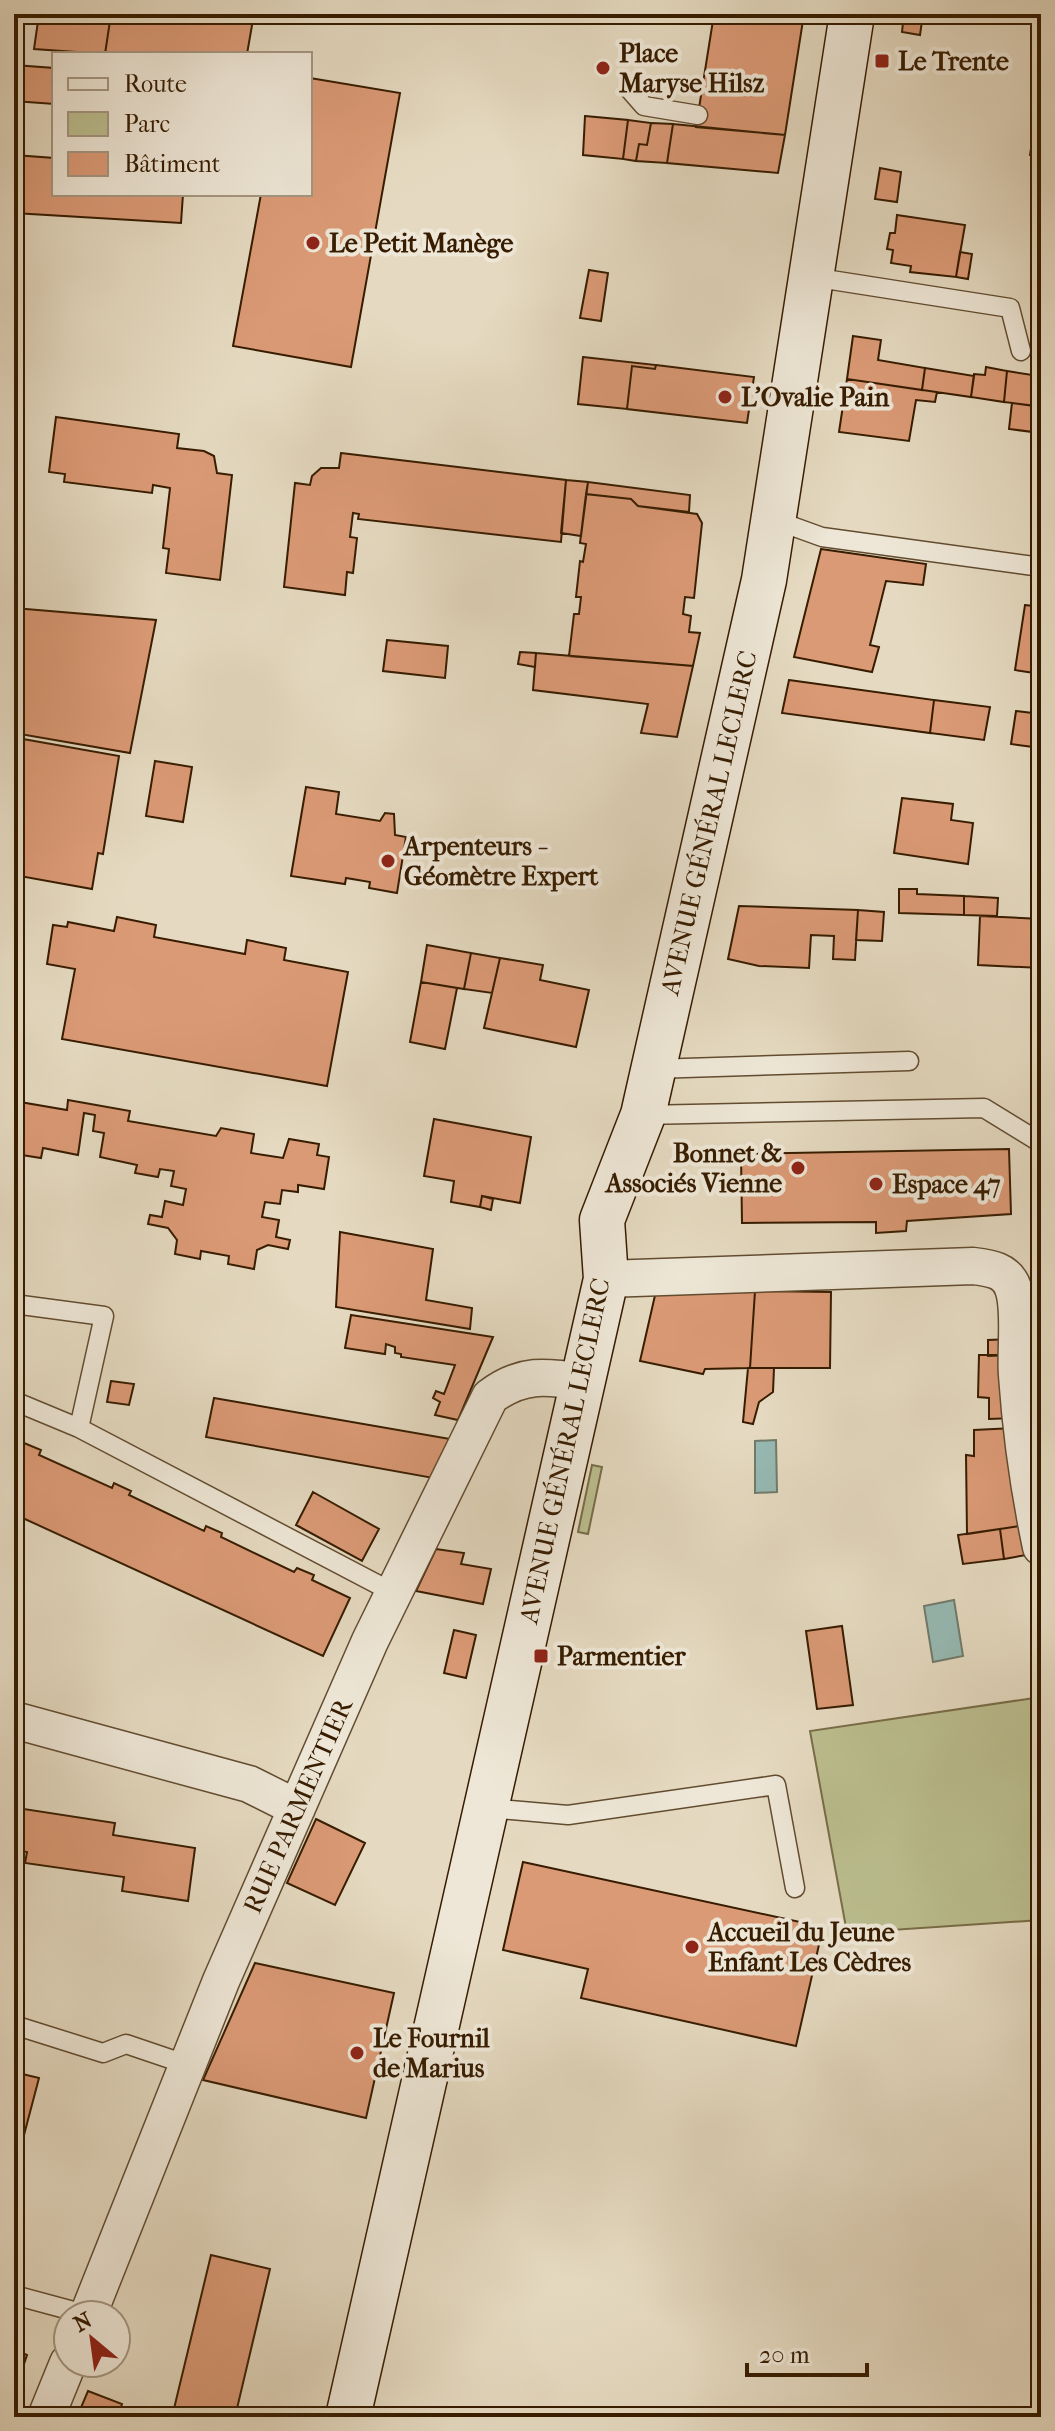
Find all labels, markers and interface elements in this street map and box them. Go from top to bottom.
place label: Place Maryse Hilsz [619,38,765,99]
place label: Le Trente [898,46,1009,77]
legend [52,52,312,196]
marker: Le Trente [873,52,891,70]
marker: Place Maryse Hilsz [594,59,612,77]
text: Route [124,70,187,98]
text: Parc [124,110,170,138]
text: Bâtiment [124,150,221,178]
place label: Le Petit Manège [329,228,513,259]
marker: Le Petit Manège [304,234,322,252]
place label: L'Ovalie Pain [741,382,890,413]
marker: L'Ovalie Pain [716,388,734,406]
street label: AVENUE GÉNÉRAL LECLERC [653,648,764,999]
place label: Arpenteurs - Géomètre Expert [402,831,599,892]
marker: Arpenteurs - Géomètre Expert [379,852,397,870]
place label: Bonnet & Associés Vienne [604,1138,782,1199]
marker: Bonnet & Associés Vienne [789,1159,807,1177]
place label: Espace 47 [892,1169,1001,1201]
marker: Espace 47 [867,1175,885,1193]
street label: AVENUE GÉNÉRAL LECLERC [512,1275,617,1628]
place label: Parmentier [557,1641,686,1672]
marker: Parmentier [532,1647,550,1665]
street label: RUE PARMENTIER [237,1693,360,1918]
place label: Accueil du Jeune Enfant Les Cèdres [706,1917,911,1978]
marker: Accueil du Jeune Enfant Les Cèdres [683,1938,701,1956]
place label: Le Fournil de Marius [373,2023,491,2084]
marker: Le Fournil de Marius [348,2044,366,2062]
north arrow [52,2299,132,2379]
text: N [69,2307,97,2338]
scale bar [747,2327,867,2377]
text: 20 m [759,2341,810,2369]

